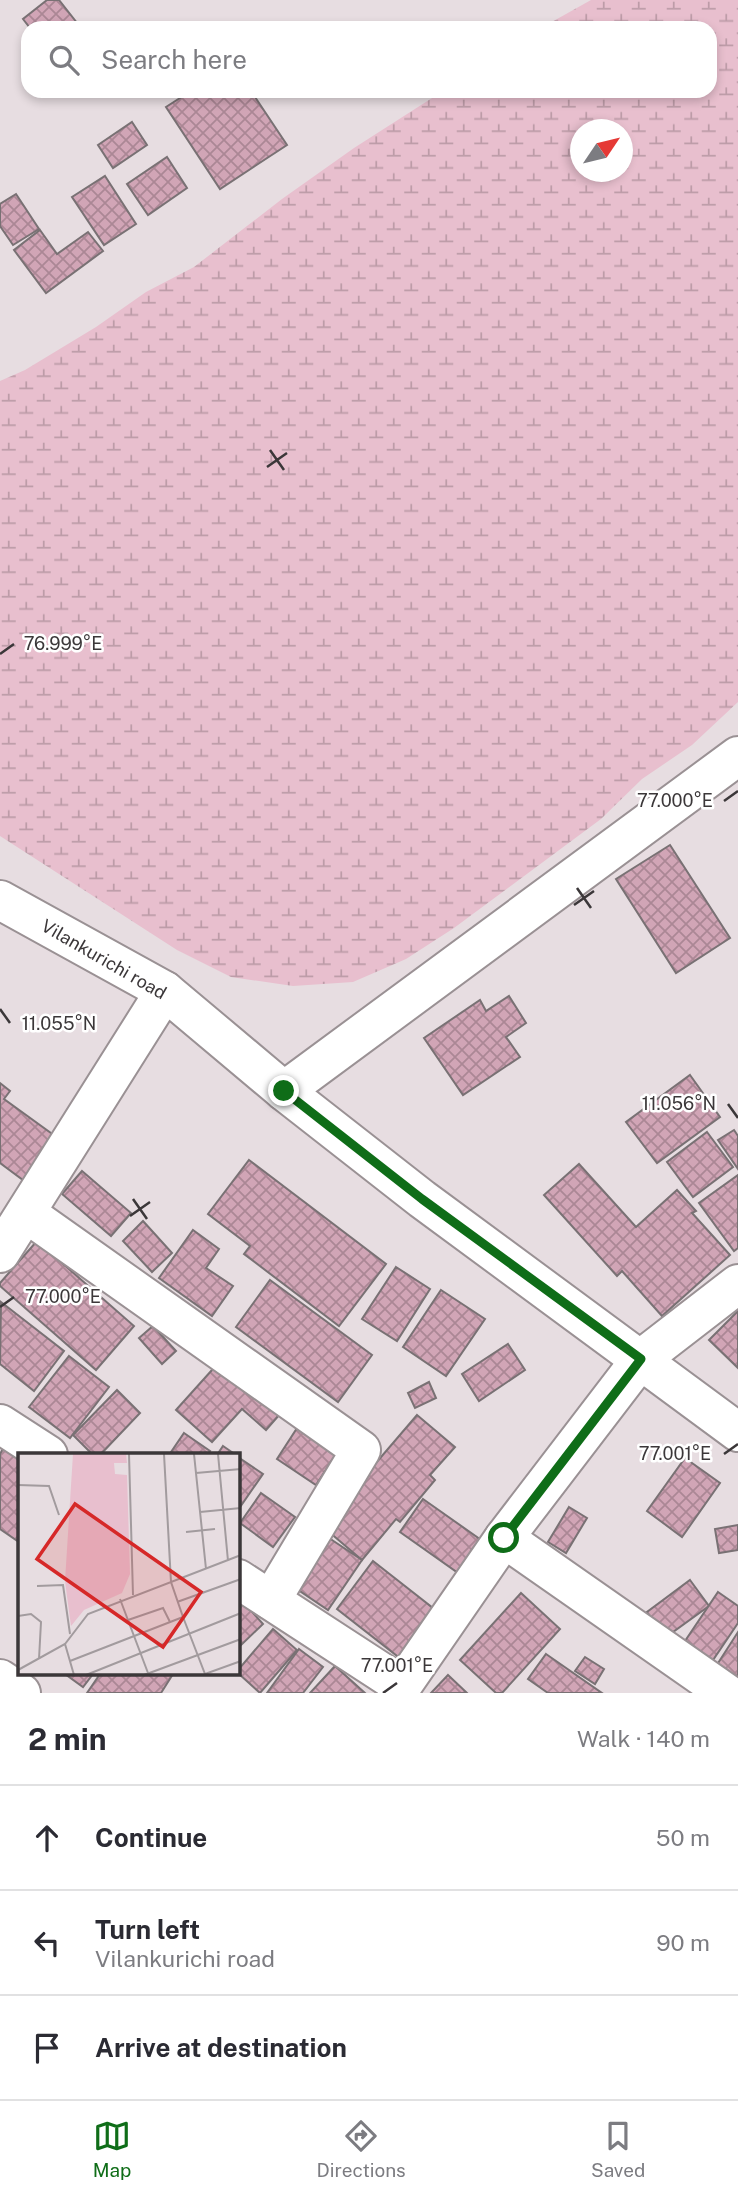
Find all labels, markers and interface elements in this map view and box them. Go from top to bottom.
search box [21,21,717,98]
icon: search [45,41,83,79]
text: Search here [101,44,247,75]
north arrow [570,119,633,182]
text: 76.999°E [24,633,102,654]
text: 77.000°E [637,790,713,811]
street label: Vilankurichi road [38,915,170,1003]
text: 11.055°N [22,1013,96,1034]
route end [268,1075,299,1106]
text: 11.056°N [642,1093,716,1114]
text: 77.000°E [25,1286,101,1307]
text: 77.001°E [639,1443,711,1464]
inset map [18,1453,240,1675]
route start [488,1522,519,1553]
text: 77.001°E [361,1655,433,1676]
text: 2 min [28,1721,107,1757]
text: Walk · 140 m [577,1725,710,1752]
icon: ahead [28,1819,66,1857]
text: Continue [95,1822,207,1853]
text: 50 m [656,1824,710,1851]
text: Turn left [95,1914,200,1945]
icon: left [28,1924,66,1962]
text: 90 m [656,1929,710,1956]
text: Vilankurichi road [95,1945,275,1972]
icon: arrive [28,2029,66,2067]
text: Arrive at destination [95,2032,347,2063]
tab: Map [93,2117,131,2181]
tab: Directions [316,2117,406,2181]
tab: Saved [591,2117,645,2181]

